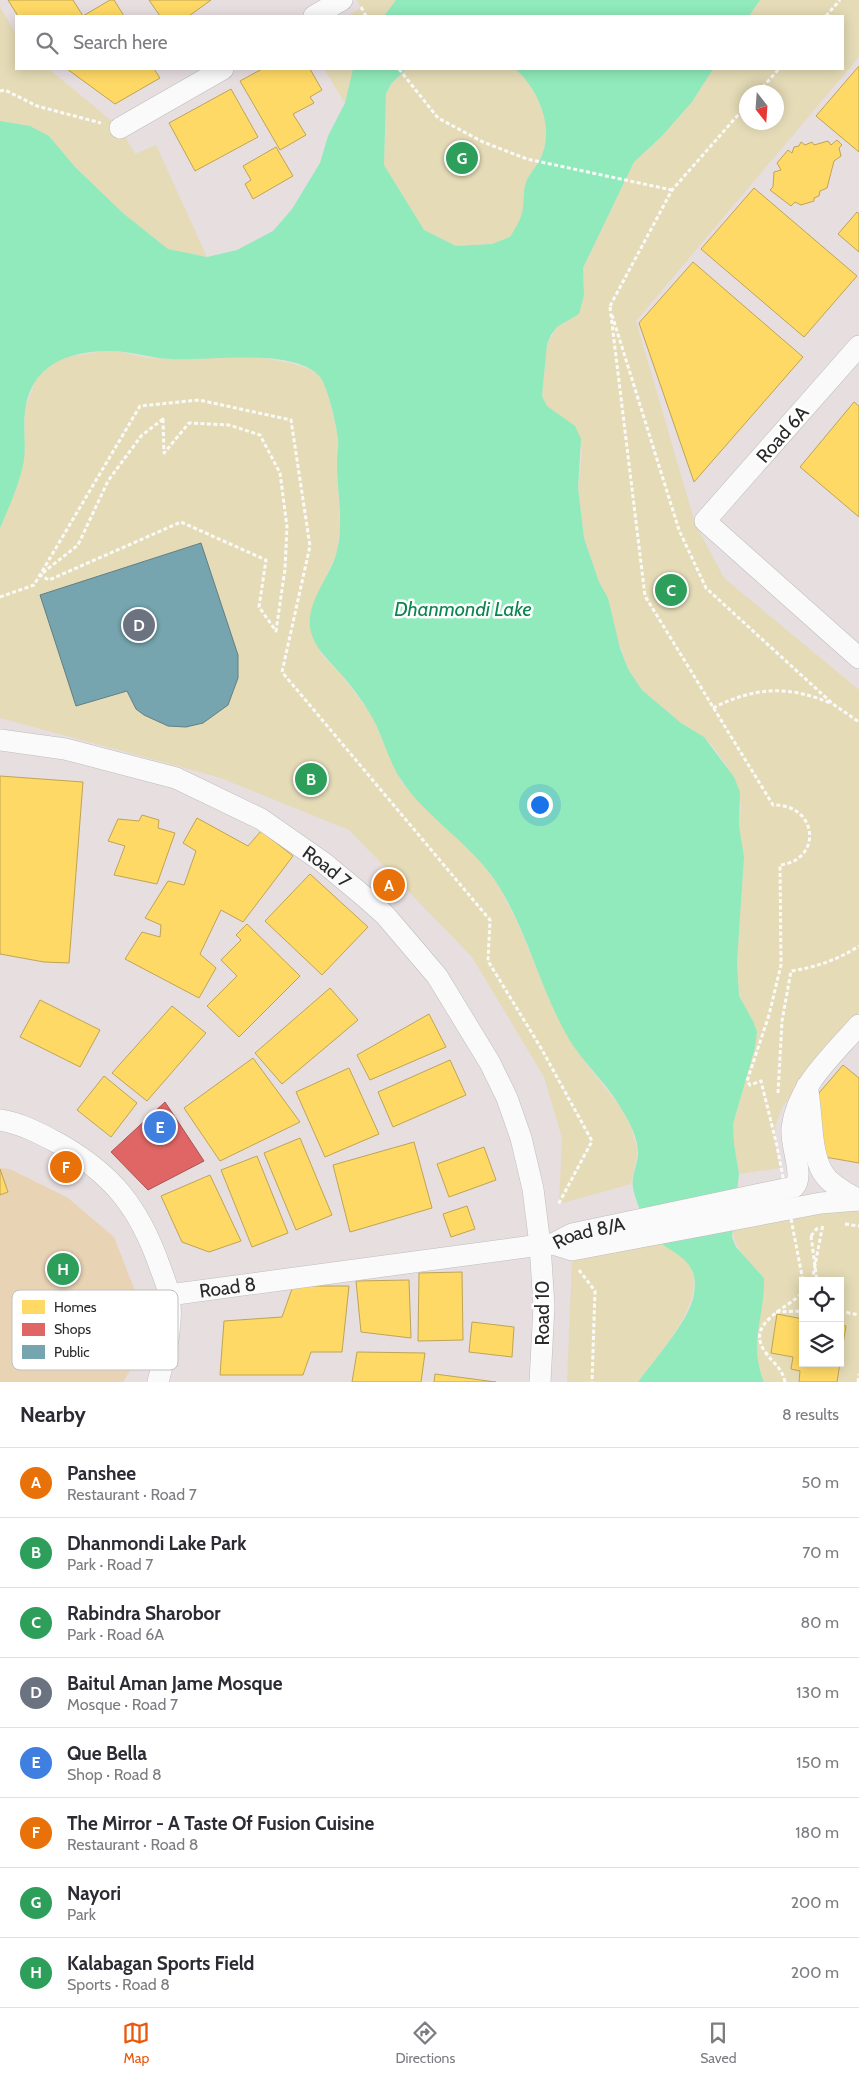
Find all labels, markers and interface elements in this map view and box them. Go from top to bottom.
search box [15,15,844,70]
icon: search [33,29,61,57]
text: Search here [73,31,167,54]
north arrow [739,85,784,130]
pin: G [446,139,478,177]
street label: Road 6A [751,401,814,468]
pin: C [655,571,687,609]
water label: Dhanmondi Lake [394,597,532,621]
pin: D [123,606,155,644]
pin: B [295,760,327,798]
your location [527,792,553,818]
street label: Road 7 [298,841,356,893]
pin: A [373,866,405,904]
pin: E [144,1108,176,1146]
pin: F [50,1148,82,1186]
street label: Road 8/A [549,1212,627,1254]
pin: H [47,1250,79,1288]
street label: Road 8 [198,1272,257,1303]
map controls [799,1277,844,1367]
button: locate [799,1277,844,1322]
street label: Road 10 [531,1281,554,1345]
legend [12,1290,178,1370]
text: Homes [54,1298,97,1316]
text: Shops [54,1320,91,1338]
button: layers [799,1322,844,1367]
text: Public [54,1343,90,1361]
text: Nearby [20,1402,86,1427]
text: 8 results [782,1405,839,1424]
text: Panshee [67,1462,136,1485]
text: A [31,1473,41,1492]
text: 50 m [802,1473,839,1492]
text: Restaurant · Road 7 [67,1485,197,1504]
text: Dhanmondi Lake Park [67,1532,246,1555]
text: B [31,1543,41,1562]
text: 70 m [802,1543,839,1562]
text: Park · Road 7 [67,1555,153,1574]
text: Rabindra Sharobor [67,1602,221,1625]
text: C [31,1613,41,1632]
text: 80 m [801,1613,839,1632]
text: Park · Road 6A [67,1625,164,1644]
text: Baitul Aman Jame Mosque [67,1672,283,1695]
text: D [30,1683,42,1702]
text: 130 m [796,1683,839,1702]
text: Mosque · Road 7 [67,1695,178,1714]
text: Que Bella [67,1742,147,1765]
text: E [31,1753,41,1772]
text: 150 m [796,1753,839,1772]
text: Shop · Road 8 [67,1765,162,1784]
text: The Mirror - A Taste Of Fusion Cuisine [67,1812,374,1835]
text: F [32,1823,40,1842]
text: 180 m [795,1823,839,1842]
text: Restaurant · Road 8 [67,1835,198,1854]
text: Nayori [67,1882,121,1905]
text: G [31,1893,41,1912]
text: 200 m [791,1893,839,1912]
text: Park [67,1905,96,1924]
text: Kalabagan Sports Field [67,1952,254,1975]
text: H [30,1963,42,1982]
text: 200 m [791,1963,839,1982]
text: Sports · Road 8 [67,1975,170,1994]
tab: Map [122,2019,150,2067]
tab: Directions [395,2019,455,2067]
tab: Saved [700,2019,737,2067]

